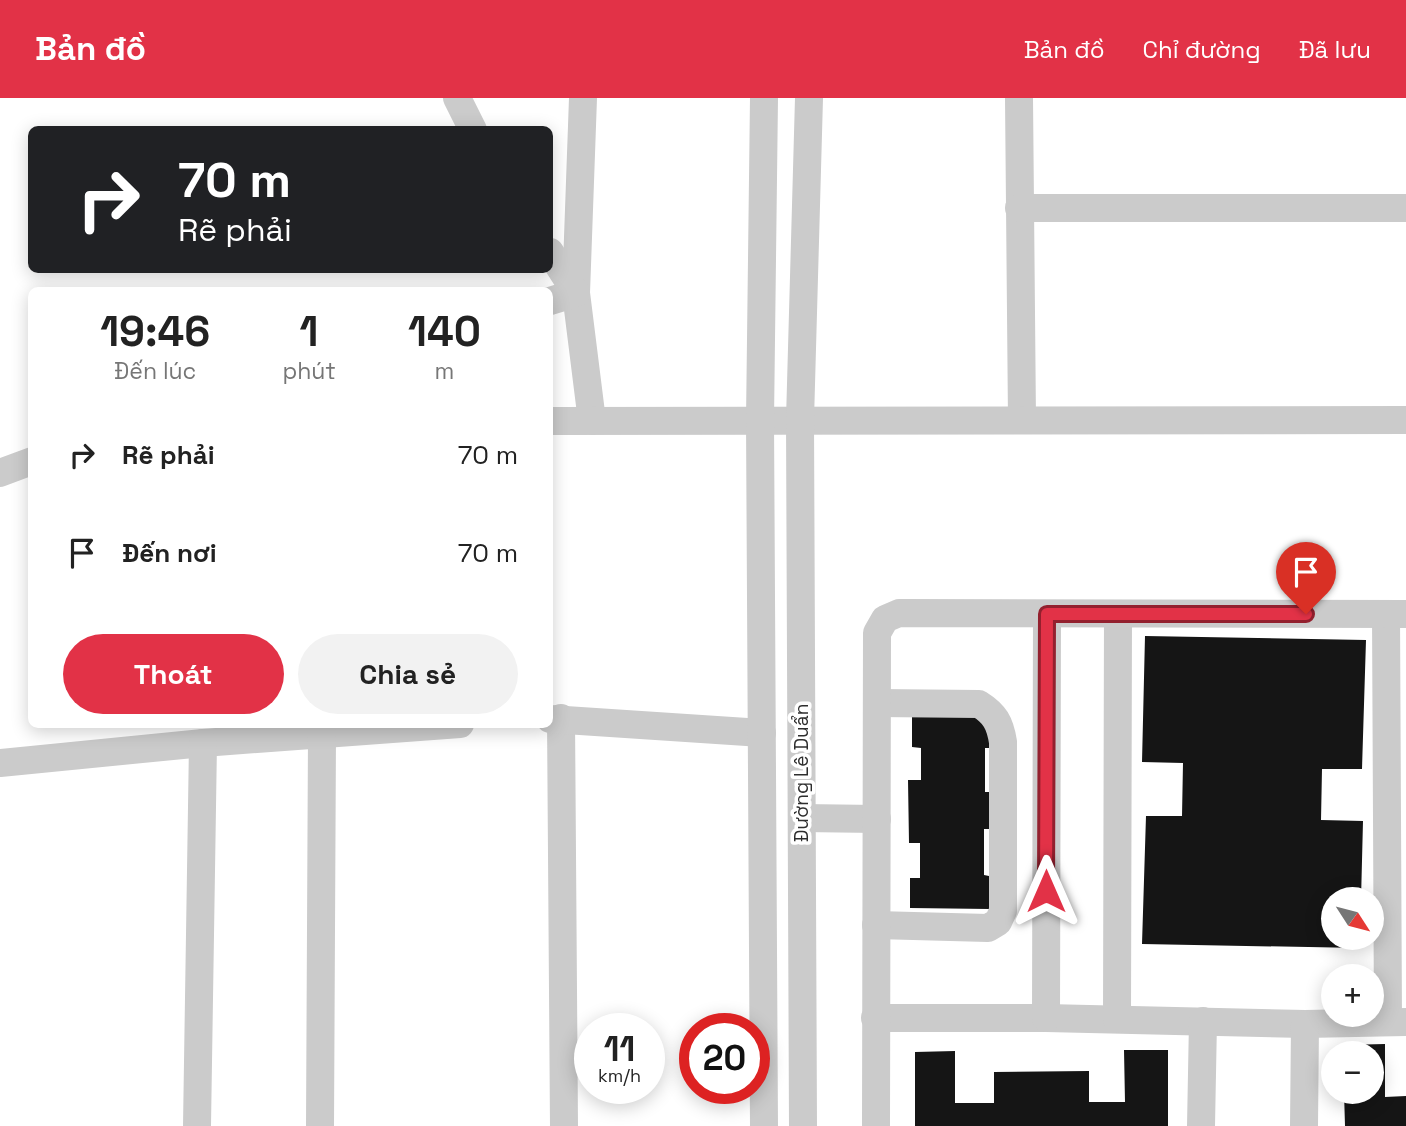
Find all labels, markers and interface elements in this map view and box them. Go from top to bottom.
text: Bản đồ [35,28,146,70]
text: Bản đồ [1024,34,1105,65]
text: Chỉ đường [1143,34,1261,65]
text: Đã lưu [1299,34,1371,65]
text: 70 m [178,149,291,211]
icon: right [63,154,154,245]
text: Rẽ phải [178,210,292,250]
text: 19:46 [100,305,210,358]
text: 1 [300,305,319,358]
text: 140 [408,305,481,358]
text: Đến lúc [114,356,196,386]
text: phút [282,356,336,386]
text: m [435,356,454,386]
icon: right [63,436,101,474]
text: Rẽ phải [122,438,215,472]
text: 70 m [458,438,518,472]
icon: arrive [63,534,101,572]
text: Đến nơi [122,536,217,570]
text: 70 m [458,536,518,570]
pin [1276,542,1336,614]
icon: arrive [1287,553,1325,591]
button: Thoát [63,634,284,714]
button: Chia sẻ [298,634,518,714]
street label: Đường Lê Duẩn [789,704,814,842]
position arrow [1009,854,1083,928]
north arrow [1321,887,1384,950]
map controls [1321,887,1384,1104]
button: + [1321,964,1384,1027]
speed limit sign: 20 [679,1013,770,1104]
text: 11 [604,1027,635,1071]
button: − [1321,1041,1384,1104]
text: km/h [598,1064,641,1087]

